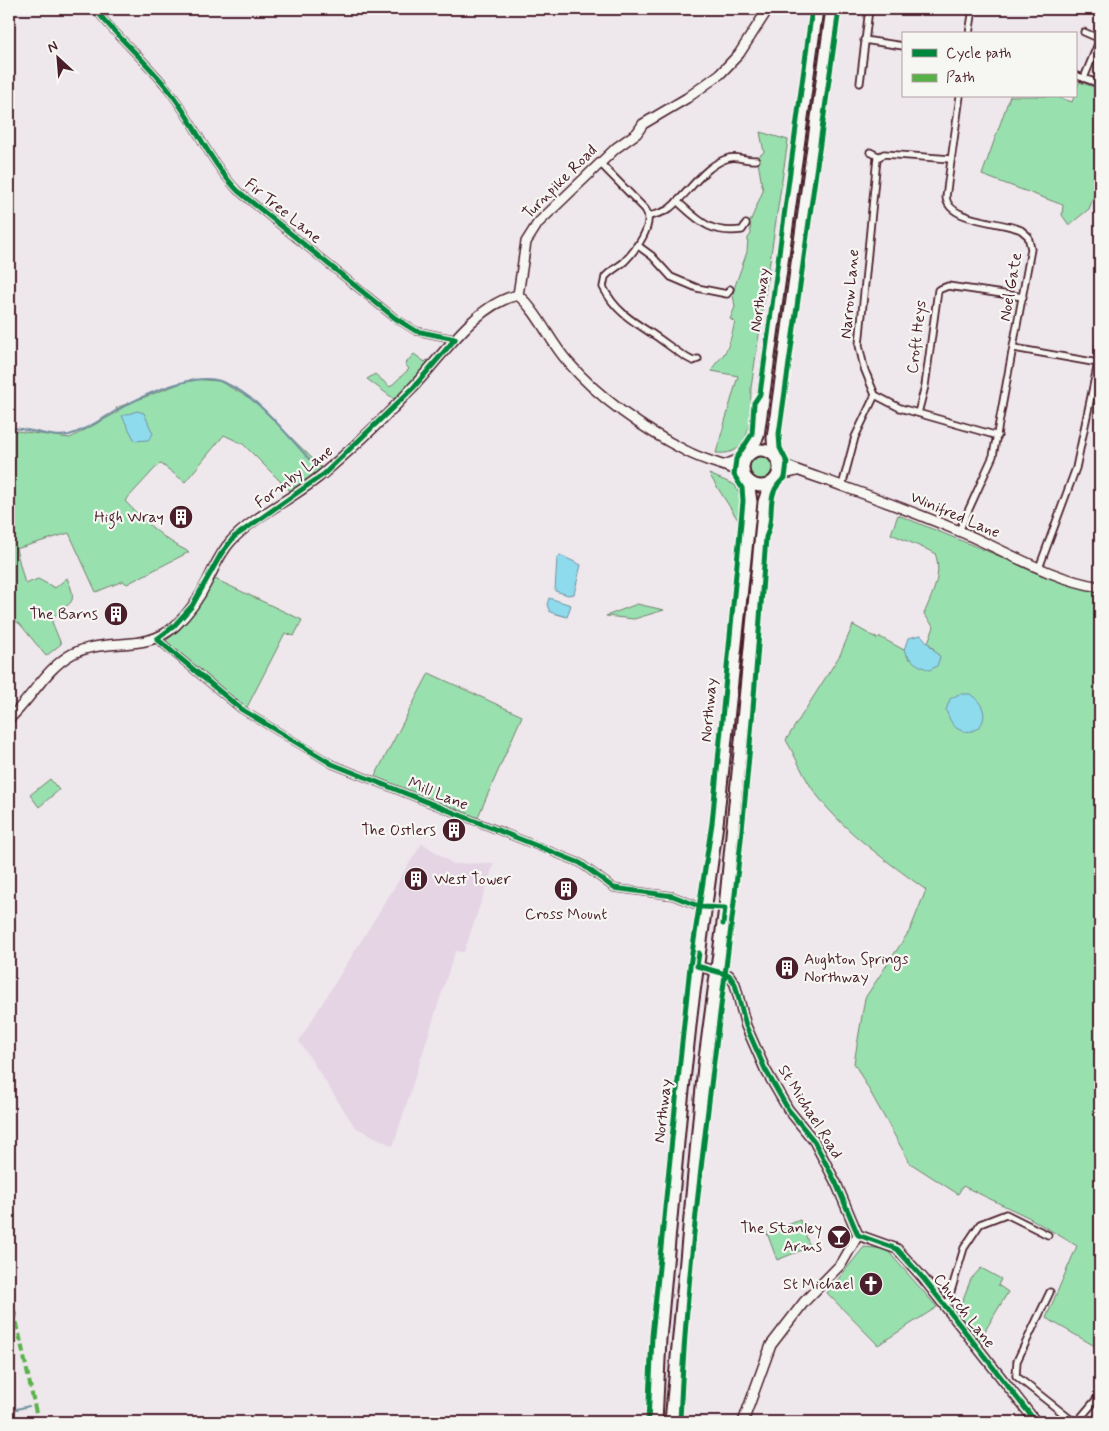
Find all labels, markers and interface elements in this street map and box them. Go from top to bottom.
north arrow [32,32,82,82]
legend [902,32,1076,98]
text: N [45,37,61,57]
text: Cycle path [946,44,1011,64]
text: Path [946,68,975,88]
street label: Turnpike Road [518,140,602,224]
street label: Fir Tree Lane [240,173,326,249]
street label: Narrow Lane [836,248,864,340]
street label: Noel Gate [995,251,1027,323]
street label: Northway [745,267,775,333]
street label: Croft Heys [902,299,932,375]
street label: Formby Lane [251,441,337,513]
street label: Winifred Lane [907,487,1003,543]
building icon: High Wray [168,504,194,530]
place label: High Wray [94,507,164,529]
building icon: The Barns [103,601,129,627]
place label: The Barns [29,604,98,625]
street label: Northway [696,677,722,743]
street label: Mill Lane [405,772,471,816]
building icon: The Ostlers [441,817,467,843]
place label: The Ostlers [361,820,436,841]
building icon: West Tower [403,866,429,892]
place label: West Tower [434,869,511,890]
building icon: Cross Mount [553,876,579,902]
place label: Cross Mount [525,904,607,925]
place label: Aughton Springs Northway [804,949,909,988]
building icon: Aughton Springs Northway [774,955,800,981]
street label: St Michael Road [773,1061,847,1163]
street label: Northway [649,1078,677,1144]
place label: The Stanley Arms [740,1218,822,1257]
bar icon: The Stanley Arms [826,1224,852,1250]
street label: Church Lane [928,1269,1000,1353]
church icon: St Michael [858,1271,884,1297]
place label: St Michael [783,1274,854,1295]

